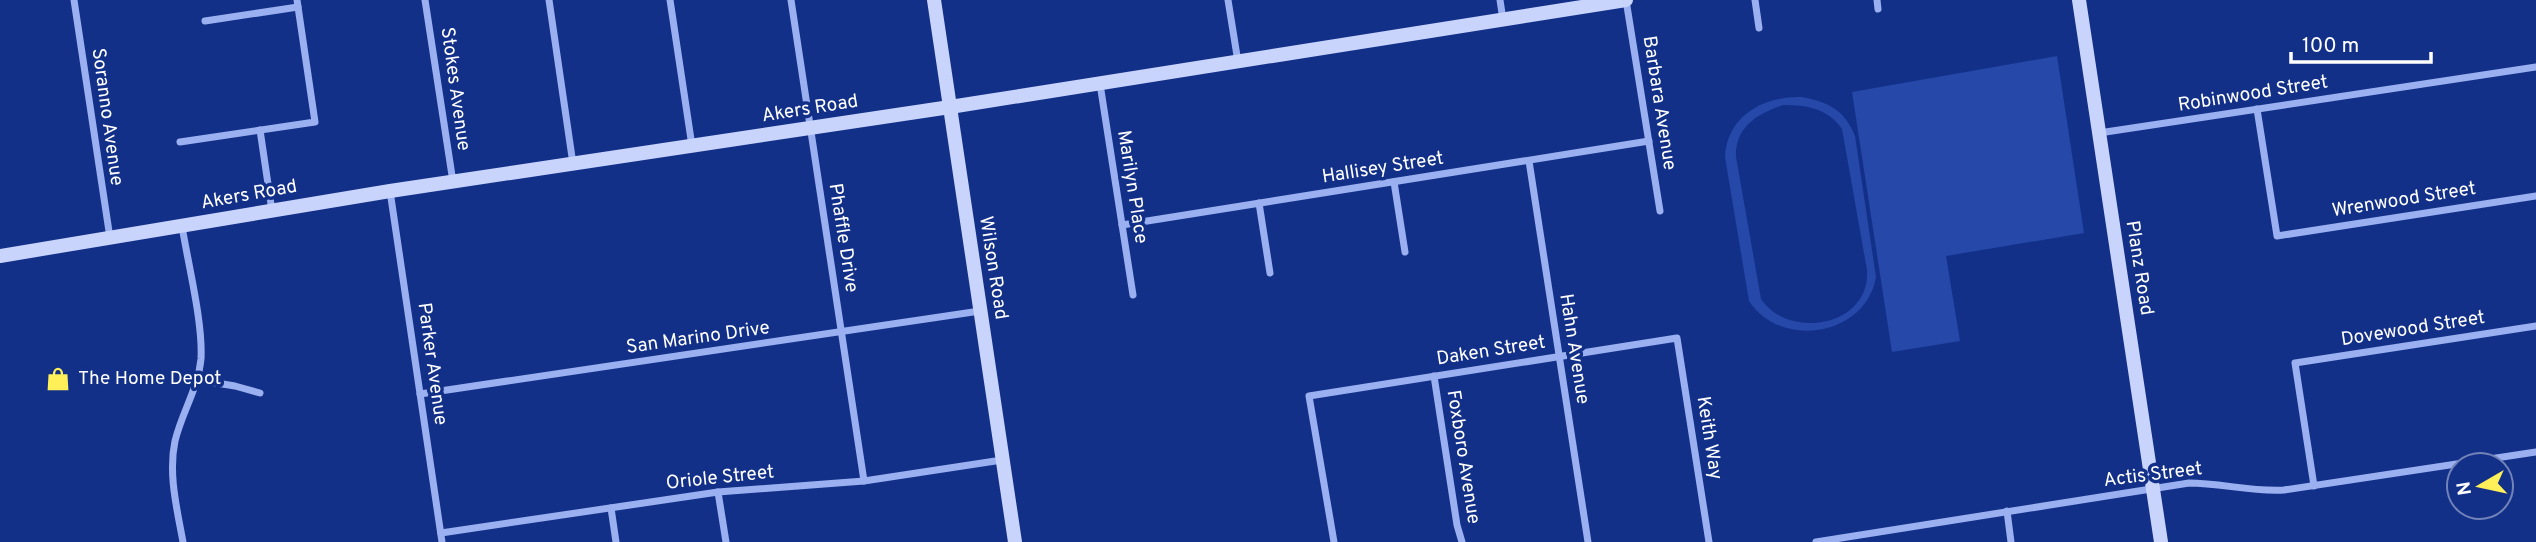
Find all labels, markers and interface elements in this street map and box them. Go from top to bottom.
scale bar [2291,21,2431,65]
street label: Stokes Avenue [434,26,476,152]
text: 100 m [2302,33,2359,60]
street label: Barbara Avenue [1637,34,1681,172]
street label: Soranno Avenue [85,47,129,187]
street label: Robinwood Street [2176,70,2330,118]
street label: Akers Road [760,90,860,128]
street label: Marilyn Place [1111,129,1153,245]
street label: Hallisey Street [1320,147,1446,189]
street label: Akers Road [199,175,299,215]
street label: Wrenwood Street [2330,177,2478,223]
street label: Phaffle Drive [823,182,863,294]
street label: Wilson Road [973,215,1013,321]
street label: Planz Road [2120,219,2158,317]
street label: Hahn Avenue [1553,292,1595,406]
street label: Parker Avenue [412,301,452,427]
street label: Dovewood Street [2339,306,2487,352]
street label: San Marino Drive [625,316,771,360]
street label: Daken Street [1435,331,1547,371]
shop icon: The Home Depot [44,365,72,393]
place label: The Home Depot [78,367,221,391]
street label: Foxboro Avenue [1441,388,1485,526]
street label: Keith Way [1691,395,1727,481]
north arrow [2445,451,2515,521]
street label: Actis Street [2102,457,2204,493]
street label: Oriole Street [665,460,775,496]
text: N [2452,480,2478,497]

